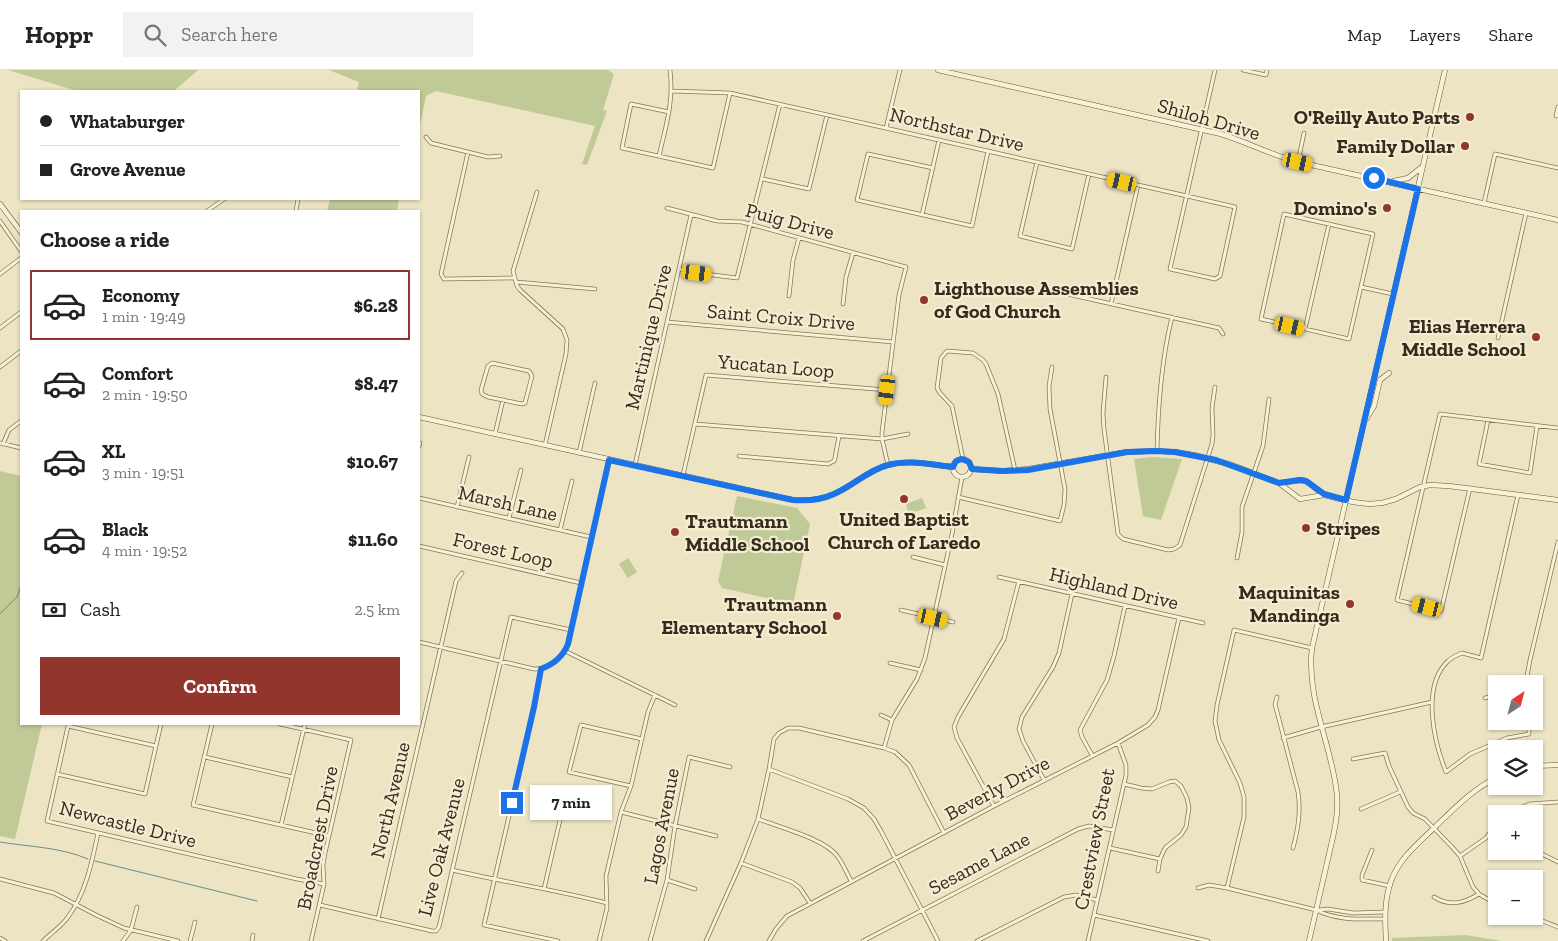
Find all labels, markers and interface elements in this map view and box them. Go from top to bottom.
search box [123,12,473,57]
text: Hoppr [25,20,93,49]
icon: search [141,21,169,49]
text: Search here [181,23,278,46]
text: Map [1347,24,1382,46]
text: Layers [1410,24,1461,46]
text: Share [1489,24,1533,46]
street label: Shiloh Drive [1155,93,1263,145]
street label: Northstar Drive [887,102,1027,156]
place label: O'Reilly Auto Parts [1294,105,1460,129]
text: Whataburger [70,110,185,133]
marker: O'Reilly Auto Parts [1464,111,1476,123]
place label: Family Dollar [1336,134,1455,158]
marker: Family Dollar [1459,140,1471,152]
car [1281,152,1314,172]
text: Grove Avenue [70,158,185,181]
route start [1363,167,1385,189]
car [1105,171,1138,193]
place label: Domino's [1294,196,1377,220]
street label: Puig Drive [743,198,837,244]
marker: Domino's [1381,202,1393,214]
text: Choose a ride [40,226,170,253]
street label: Martinique Drive [620,262,676,412]
car [681,264,712,282]
place label: Lighthouse Assemblies of God Church [934,276,1139,323]
icon: car [42,283,87,328]
text: Economy [102,284,180,307]
text: $6.28 [354,294,398,317]
marker: Lighthouse Assemblies of God Church [918,294,930,306]
street label: Saint Croix Drive [706,299,856,335]
text: 1 min · 19:49 [102,307,185,326]
place label: Elias Herrera Middle School [1401,314,1526,361]
car [1273,315,1306,337]
marker: Elias Herrera Middle School [1530,331,1542,343]
street label: Yucatan Loop [716,349,835,383]
icon: car [42,361,87,406]
text: Comfort [102,362,173,385]
text: $8.47 [354,372,398,395]
car [877,374,896,406]
text: 2 min · 19:50 [102,385,188,404]
icon: car [42,439,87,484]
text: XL [102,440,125,463]
text: $10.67 [346,450,398,473]
text: 3 min · 19:51 [102,463,184,482]
street label: Marsh Lane [456,480,560,526]
marker: United Baptist Church of Laredo [898,493,910,505]
place label: United Baptist Church of Laredo [828,507,981,554]
place label: Trautmann Middle School [685,509,810,556]
place label: Stripes [1316,516,1380,540]
icon: car [42,517,87,562]
text: Black [102,518,148,541]
marker: Stripes [1300,522,1312,534]
marker: Trautmann Middle School [669,526,681,538]
street label: Forest Loop [451,527,555,573]
text: $11.60 [348,528,398,551]
text: 4 min · 19:52 [102,541,187,560]
street label: Highland Drive [1047,561,1181,615]
place label: Maquinitas Mandinga [1238,580,1340,627]
place label: Trautmann Elementary School [661,592,827,639]
icon: cash [40,596,68,624]
car [1410,596,1443,618]
text: Cash [80,598,120,621]
marker: Maquinitas Mandinga [1344,598,1356,610]
text: 2.5 km [354,600,400,619]
car [916,607,949,629]
marker: Trautmann Elementary School [831,610,843,622]
button: Confirm [40,657,400,715]
north arrow [1488,675,1542,730]
map controls [1488,675,1543,925]
street label: North Avenue [365,739,415,861]
button: layers [1488,740,1543,795]
street label: Beverly Drive [941,750,1053,826]
street label: Broadcrest Drive [291,764,343,912]
street label: Crestview Street [1068,765,1120,912]
street label: Lagos Avenue [638,766,684,886]
street label: Live Oak Avenue [412,775,470,919]
callout: 7 min [530,786,612,820]
route end [501,792,523,814]
text: 7 min [551,793,591,812]
street label: Newcastle Drive [57,795,199,853]
button: + [1488,805,1543,860]
street label: Sesame Lane [924,826,1034,900]
button: − [1488,870,1543,925]

